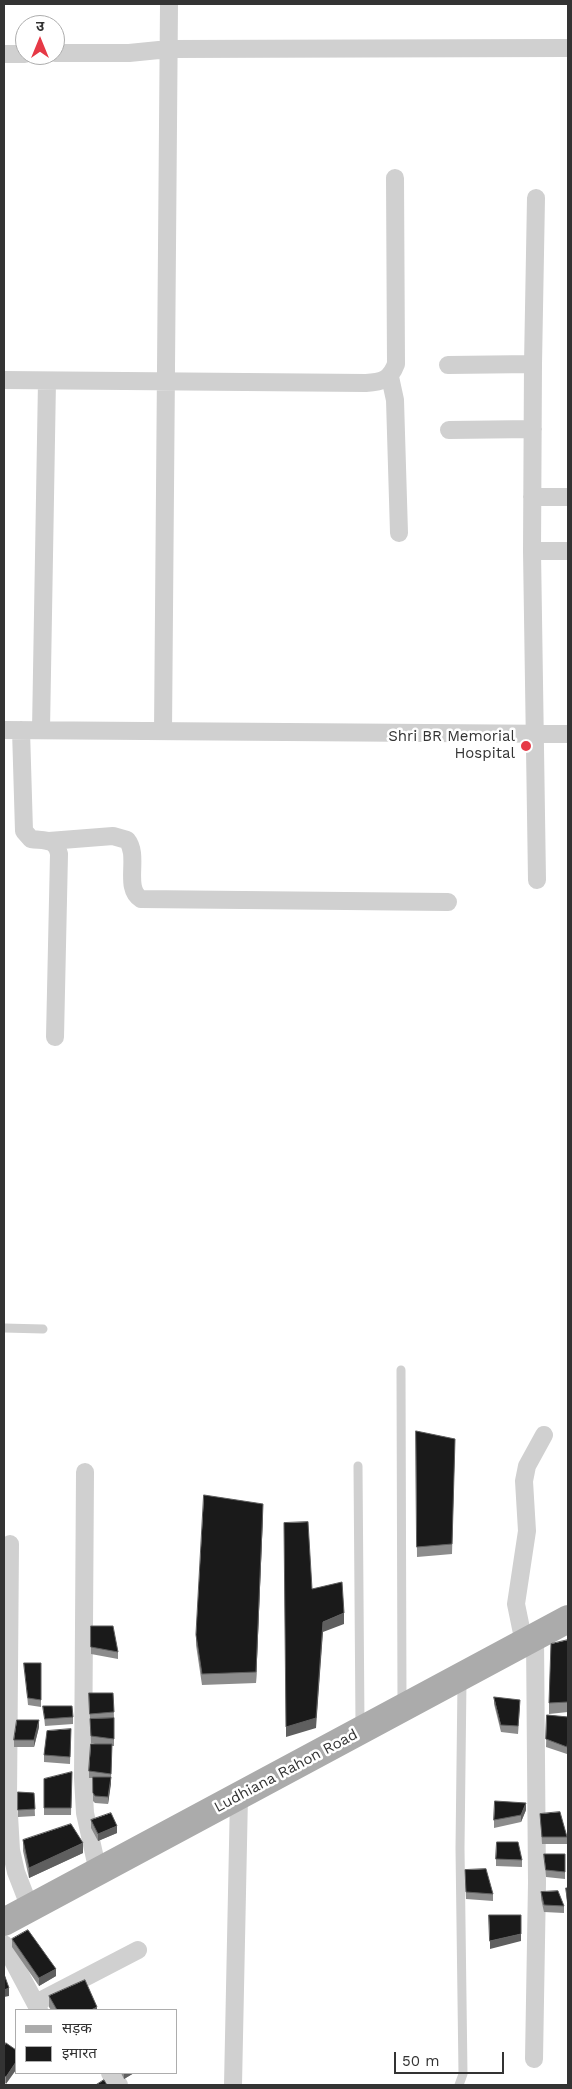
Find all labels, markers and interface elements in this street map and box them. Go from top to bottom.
north arrow [15,15,65,65]
text: उ [36,18,44,34]
place label: Shri BR Memorial Hospital [388,728,515,763]
marker: Shri BR Memorial Hospital [519,739,533,753]
street label: Ludhiana Rahon Road [211,1726,361,1816]
legend [15,2009,178,2074]
text: सड़क [62,2019,92,2037]
scale bar [397,2042,507,2074]
text: इमारत [62,2044,97,2062]
text: 50 m [402,2052,439,2070]

